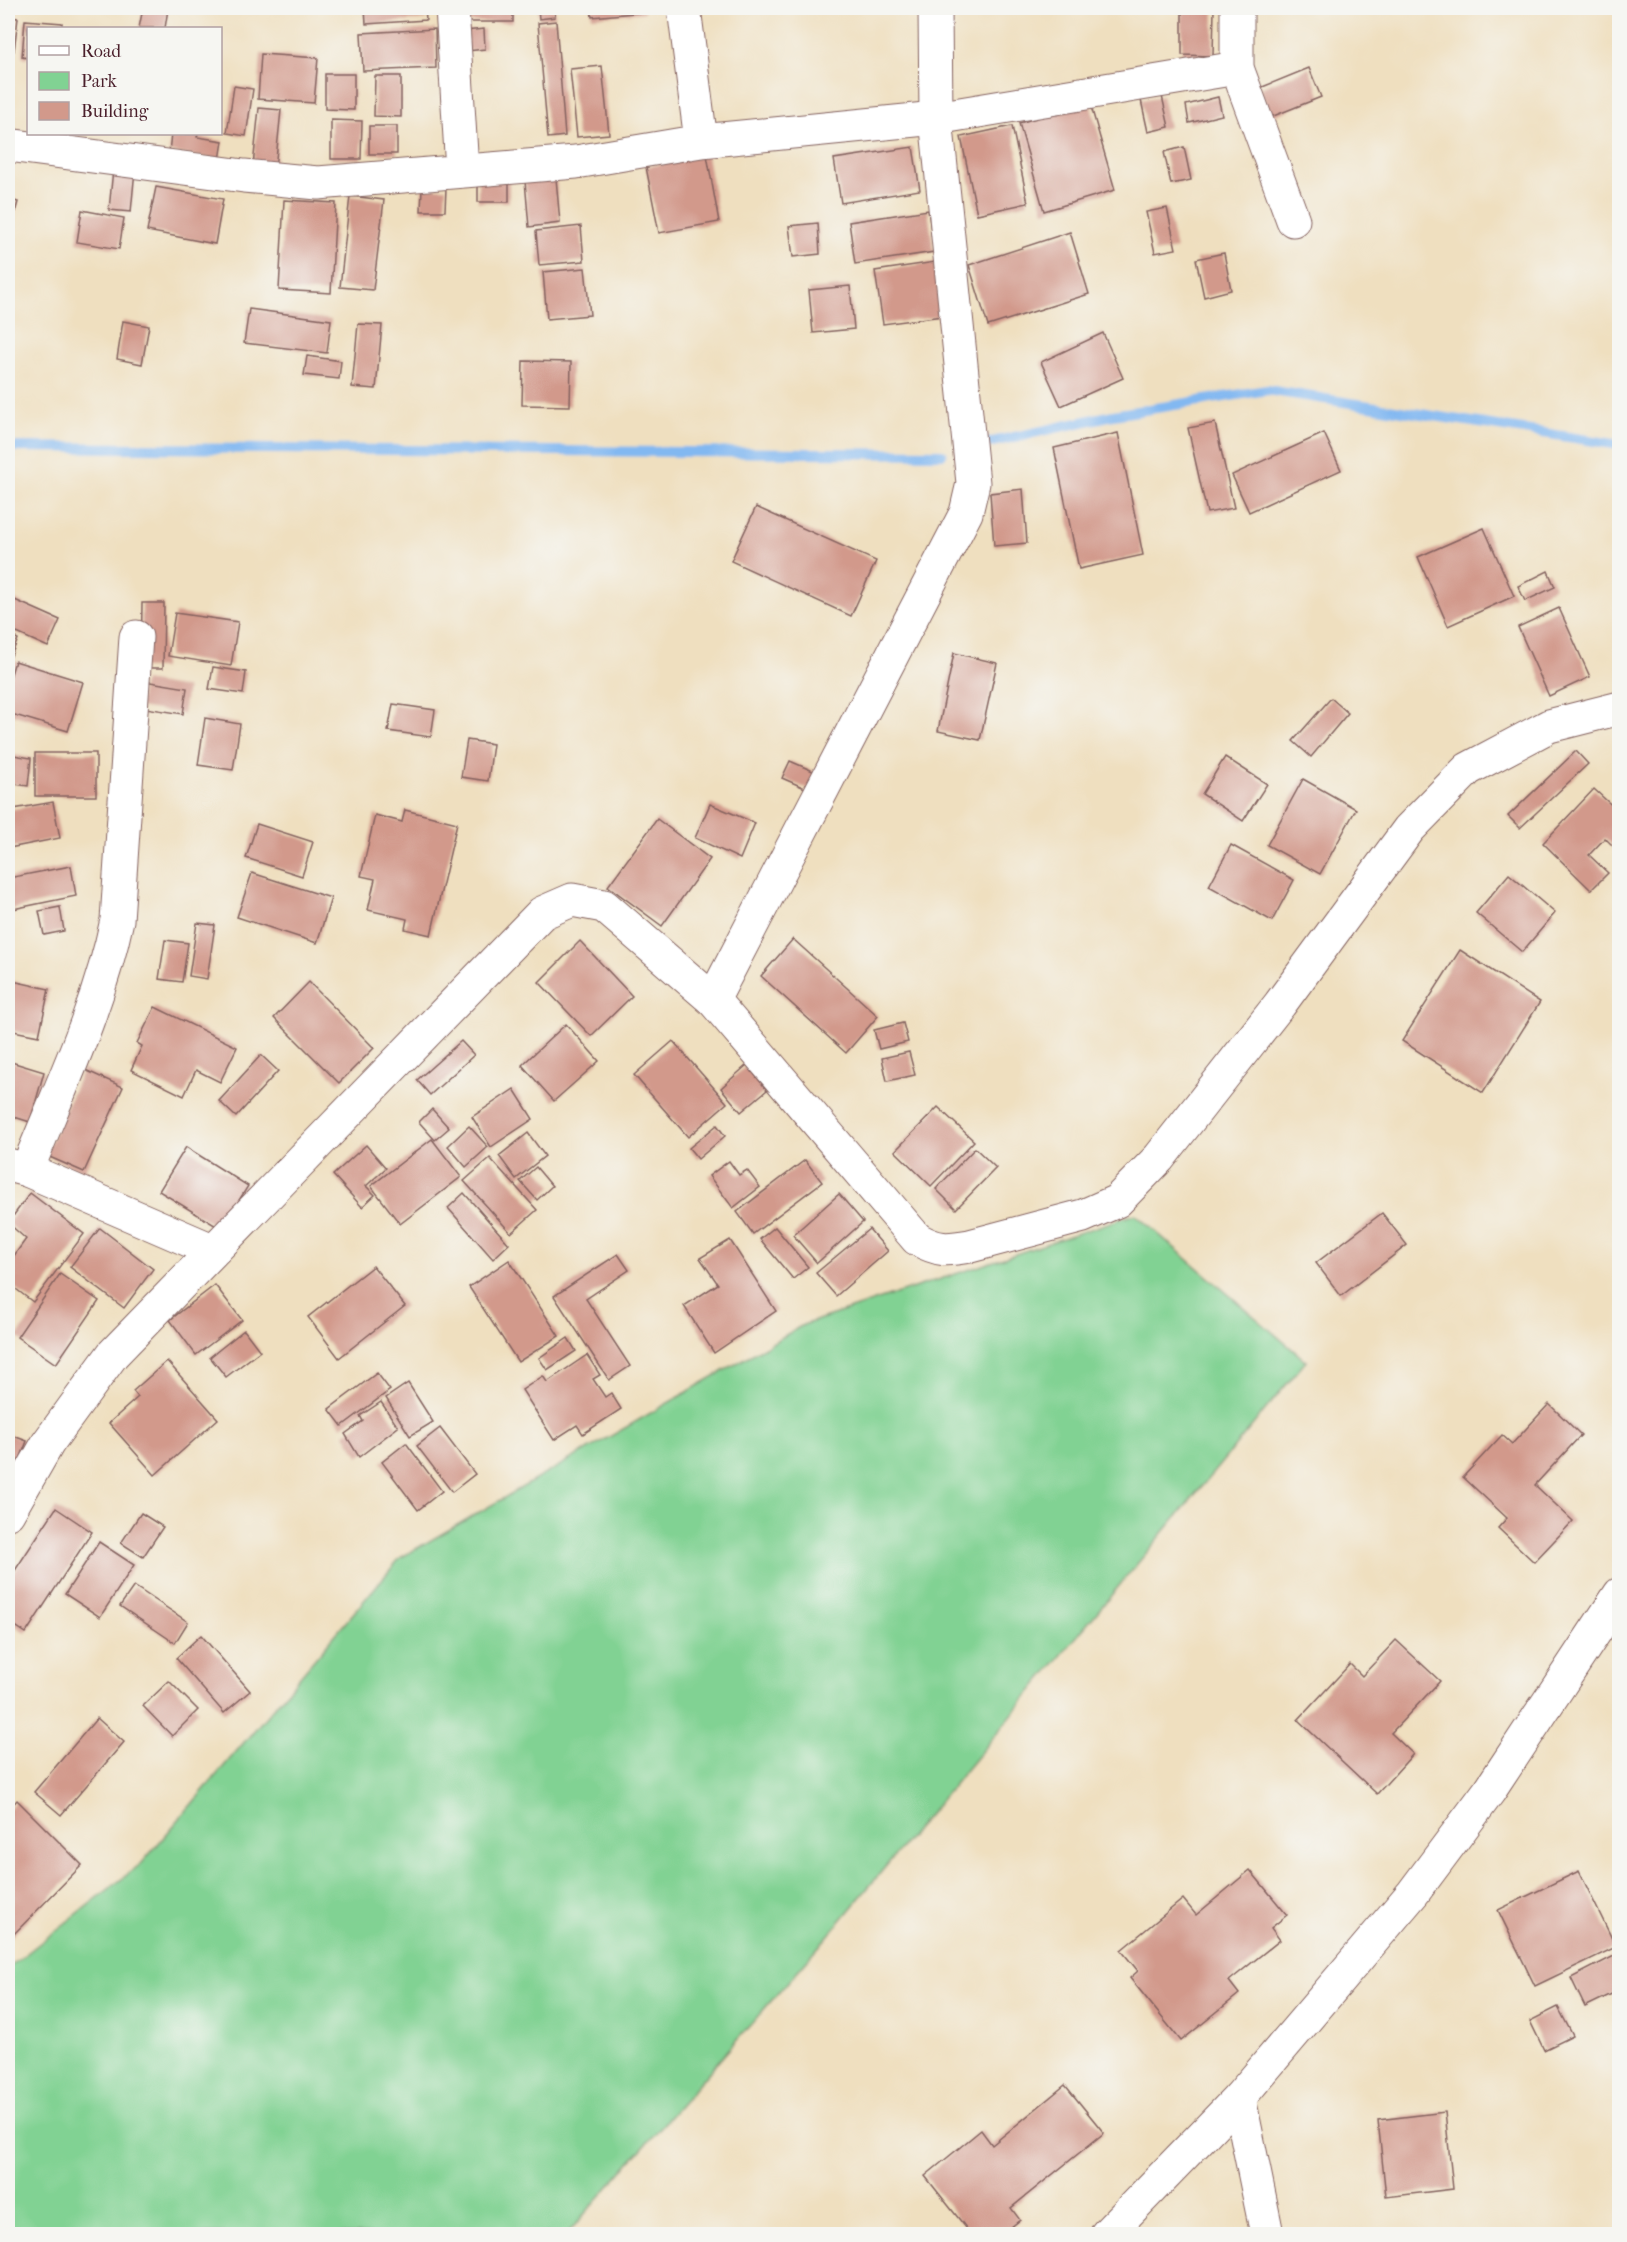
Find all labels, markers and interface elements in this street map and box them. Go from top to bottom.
legend [27,27,222,135]
text: Road [81,41,121,62]
text: Park [81,71,118,92]
text: Building [81,101,149,122]

